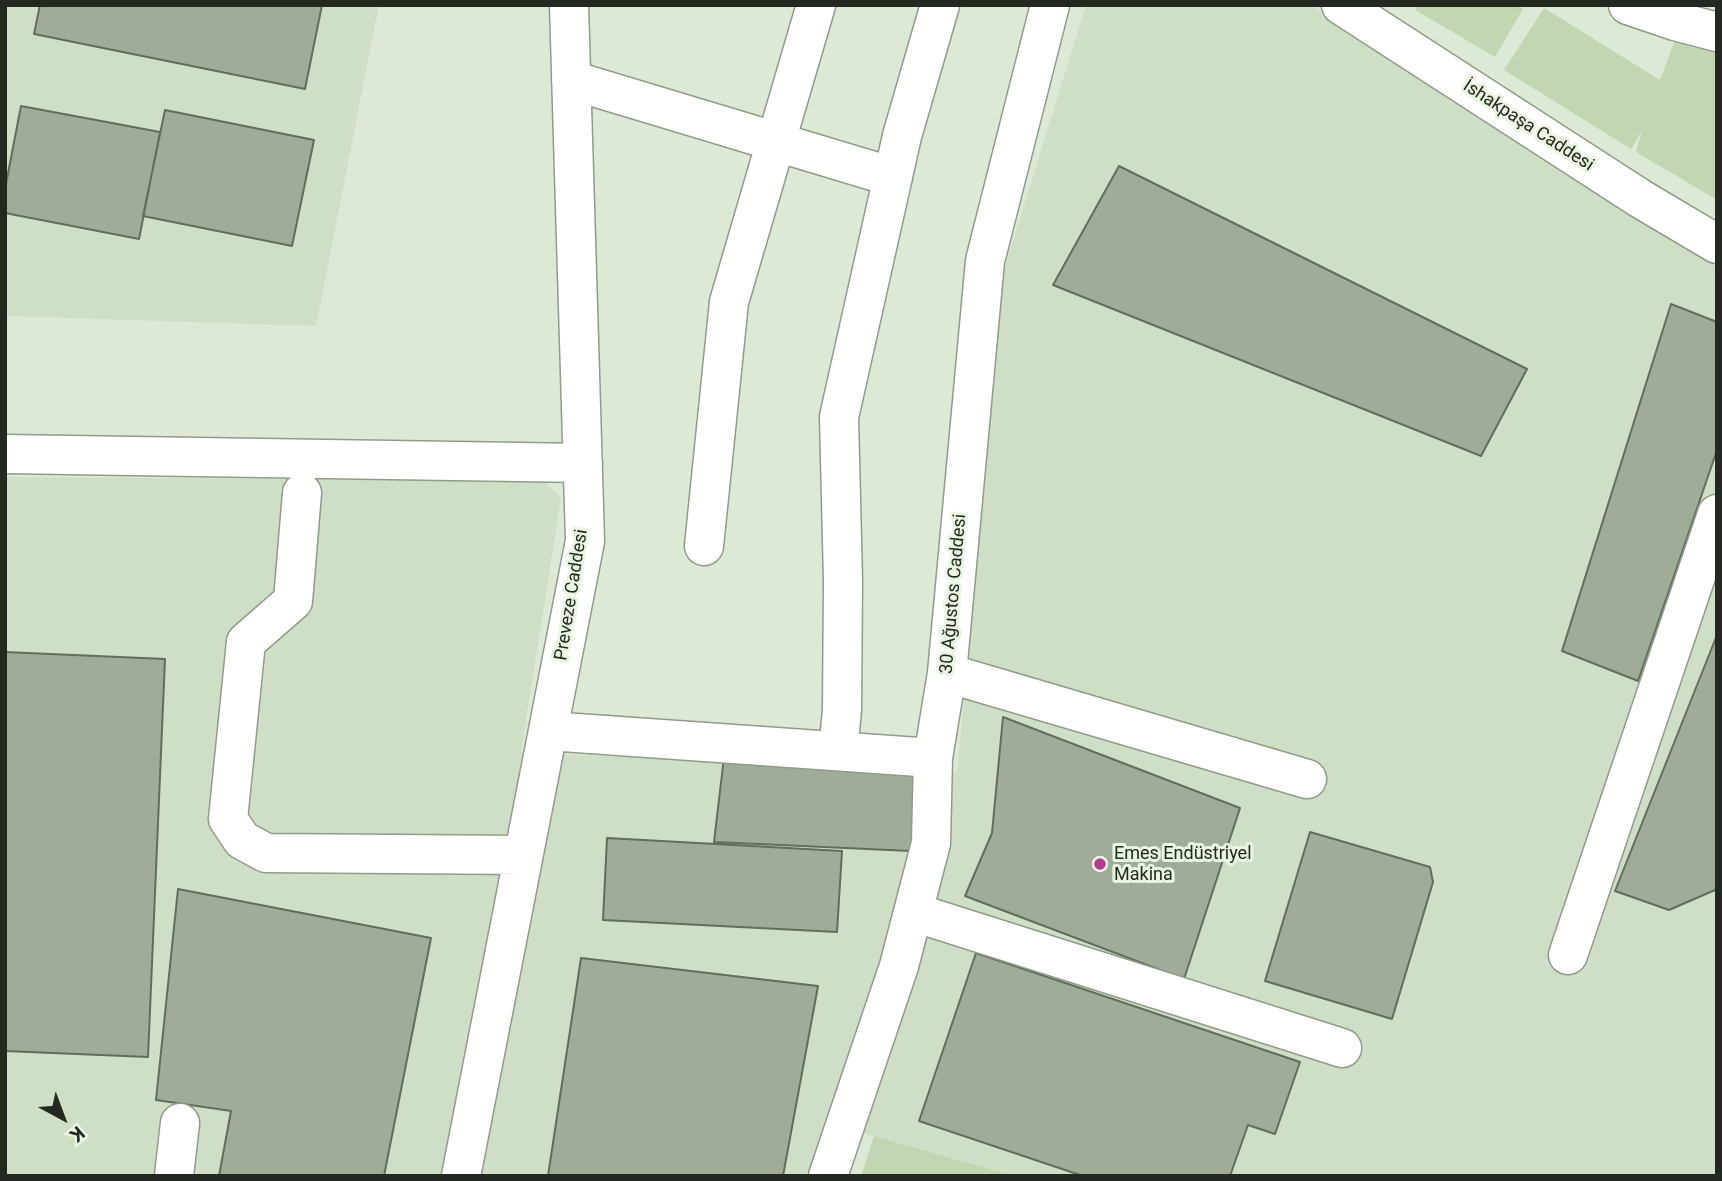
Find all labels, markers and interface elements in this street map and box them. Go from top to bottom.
street label: İshakpaşa Caddesi [1459,76,1597,176]
street label: 30 Ağustos Caddesi [936,513,972,675]
street label: Preveze Caddesi [551,528,593,662]
place label: Emes Endüstriyel Makina [1114,843,1252,886]
marker: Emes Endüstriyel Makina [1092,856,1108,872]
north arrow [28,1083,98,1153]
text: K [65,1122,89,1147]

